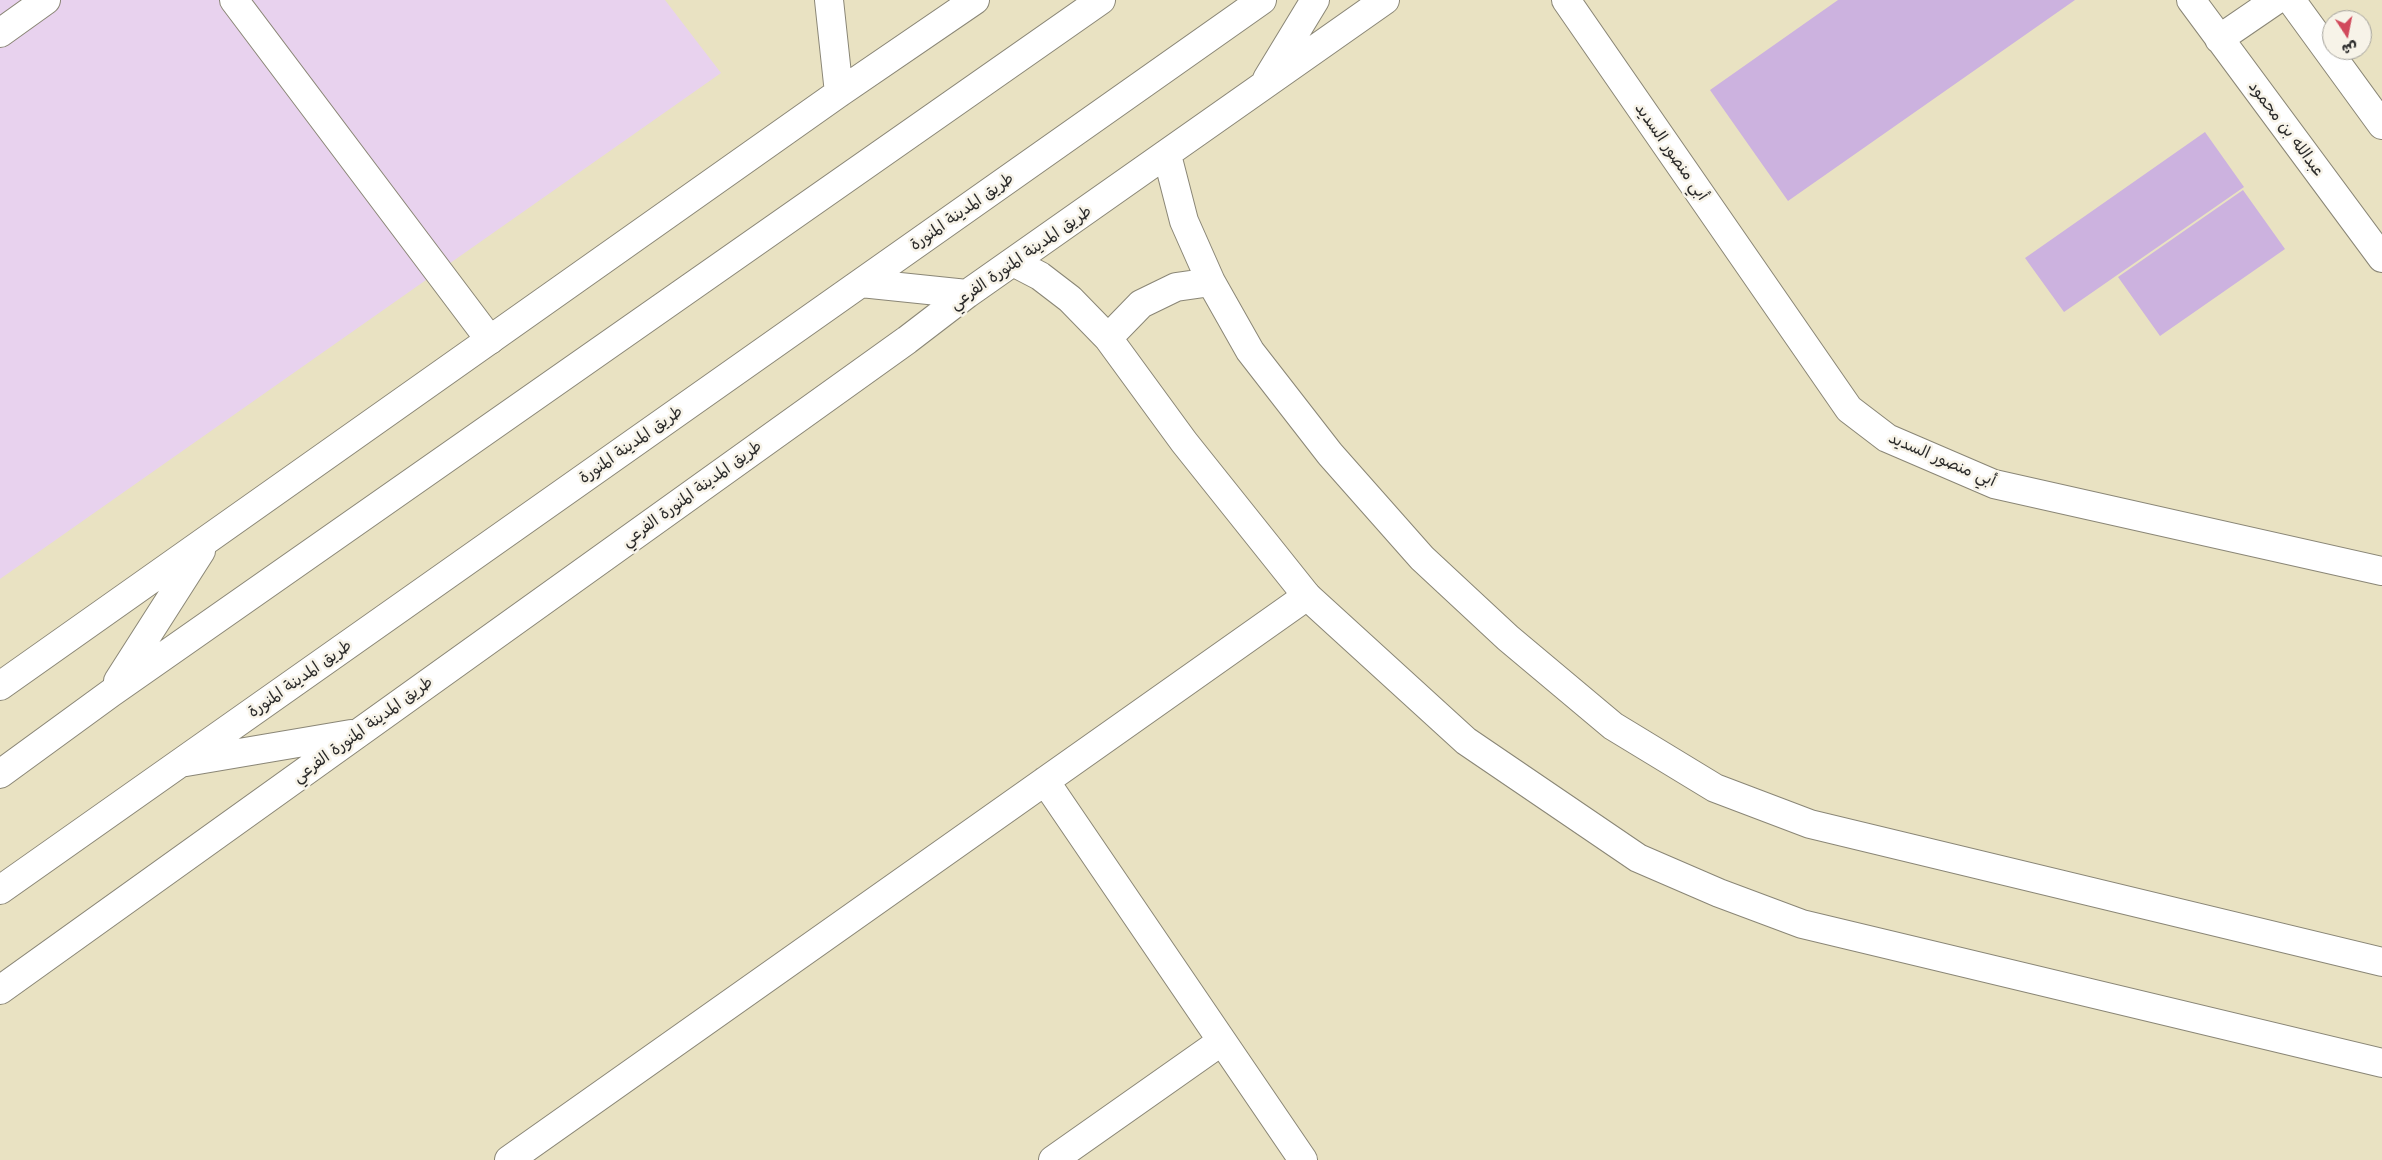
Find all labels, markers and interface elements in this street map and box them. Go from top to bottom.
north arrow [2322,10,2372,60]
text: ش [2340,37,2359,61]
street label: عبدالله بن محمود [2244,78,2328,180]
street label: أبي منصور السديد [1630,99,1712,205]
street label: طريق المدينة المنورة [906,169,1018,255]
street label: طريق المدينة المنورة الفرعي [946,202,1096,314]
street label: طريق المدينة المنورة [575,402,687,488]
street label: أبي منصور السديد [1885,429,1999,491]
street label: طريق المدينة المنورة الفرعي [618,437,766,551]
street label: طريق المدينة المنورة [244,636,356,722]
street label: طريق المدينة المنورة الفرعي [289,673,437,787]

